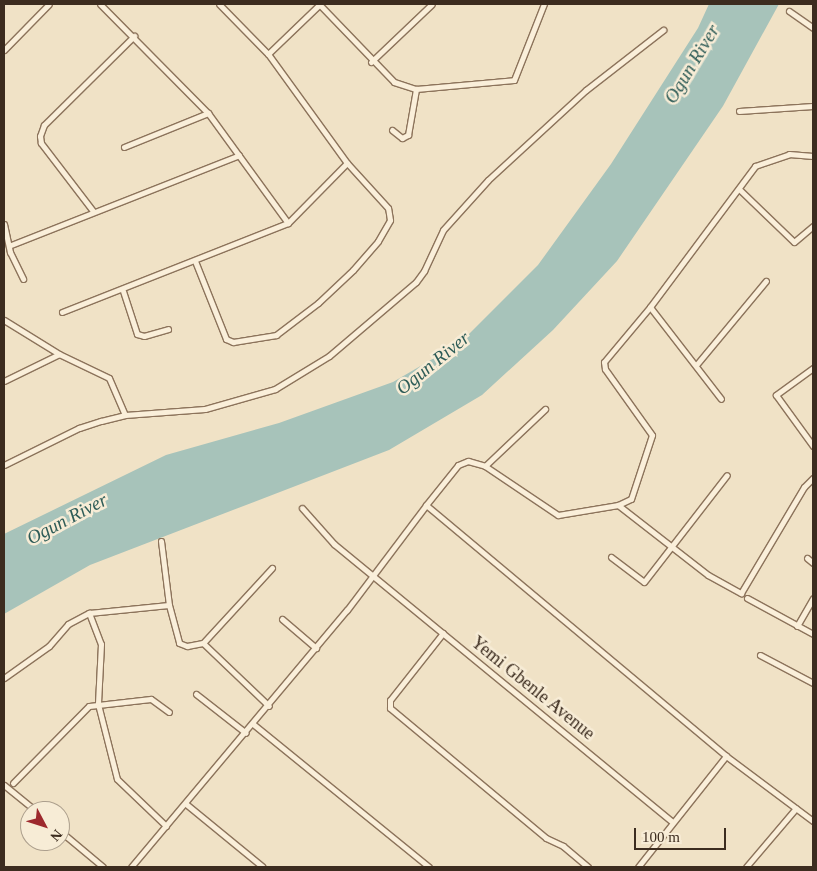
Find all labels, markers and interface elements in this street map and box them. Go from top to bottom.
water label: Ogun River [660,20,724,108]
water label: Ogun River [392,326,474,400]
water label: Ogun River [23,488,111,550]
street label: Yemi Gbenle Avenue [466,631,600,745]
north arrow [20,801,70,851]
scale bar [637,818,730,850]
text: N [47,827,65,844]
text: 100 m [642,829,680,845]

